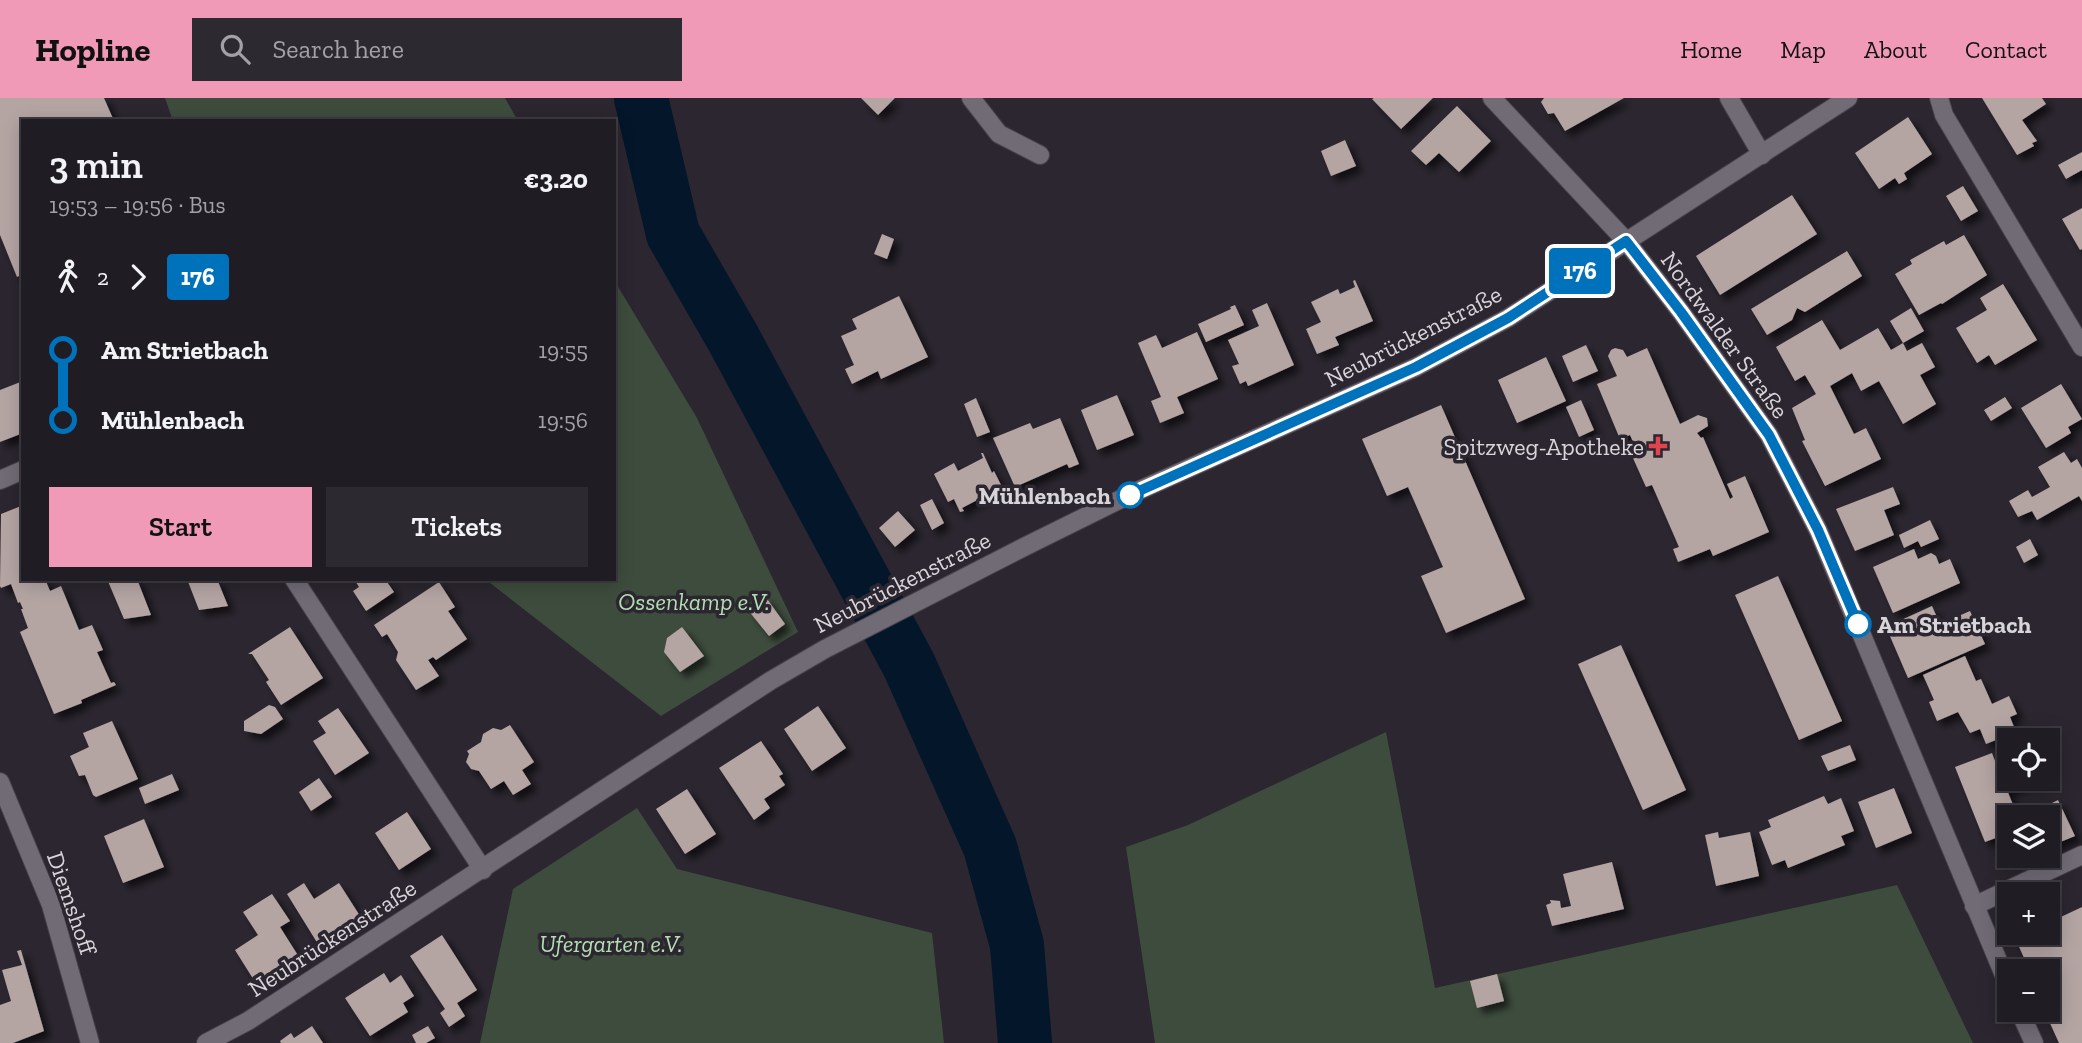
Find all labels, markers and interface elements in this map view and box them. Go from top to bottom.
search box [192,18,682,81]
text: Hopline [35,30,150,69]
icon: search [216,30,254,68]
text: Search here [272,33,404,65]
text: Home [1680,35,1742,64]
text: Map [1780,35,1826,64]
text: About [1864,35,1927,64]
text: Contact [1965,35,2047,64]
text: 3 min [49,142,143,188]
text: €3.20 [524,163,588,195]
text: 19:53 – 19:56 · Bus [49,191,226,219]
street label: Nordwalder Straße [1655,246,1795,424]
line badge: 176 [1540,248,1620,294]
text: 176 [1563,256,1597,285]
icon: walk [49,258,87,296]
icon: forward [119,258,157,296]
text: 176 [181,262,215,291]
text: 2 [97,263,109,291]
street label: Neubrückenstraße [1320,279,1506,393]
text: Am Strietbach [101,334,268,366]
text: 19:55 [538,336,588,364]
text: Mühlenbach [101,404,244,436]
text: 19:56 [538,406,588,434]
place label: Spitzweg-Apotheke [1444,432,1644,461]
marker: Spitzweg-Apotheke [1650,438,1666,454]
place label: Mühlenbach [979,481,1111,510]
marker: Mühlenbach [1117,482,1143,508]
button: Start [49,487,312,567]
button: Tickets [326,487,588,567]
street label: Neubrückenstraße [809,525,995,639]
park label: Ossenkamp e.V. [618,587,770,616]
place label: Am Strietbach [1877,610,2031,639]
marker: Am Strietbach [1845,611,1871,637]
map controls [1997,728,2060,1022]
button: locate [1997,728,2060,791]
button: layers [1997,805,2060,868]
street label: Diemshoff [41,848,104,960]
street label: Neubrückenstraße [243,873,421,1003]
button: + [1997,882,2060,945]
park label: Ufergarten e.V. [539,929,683,958]
button: − [1997,959,2060,1022]

